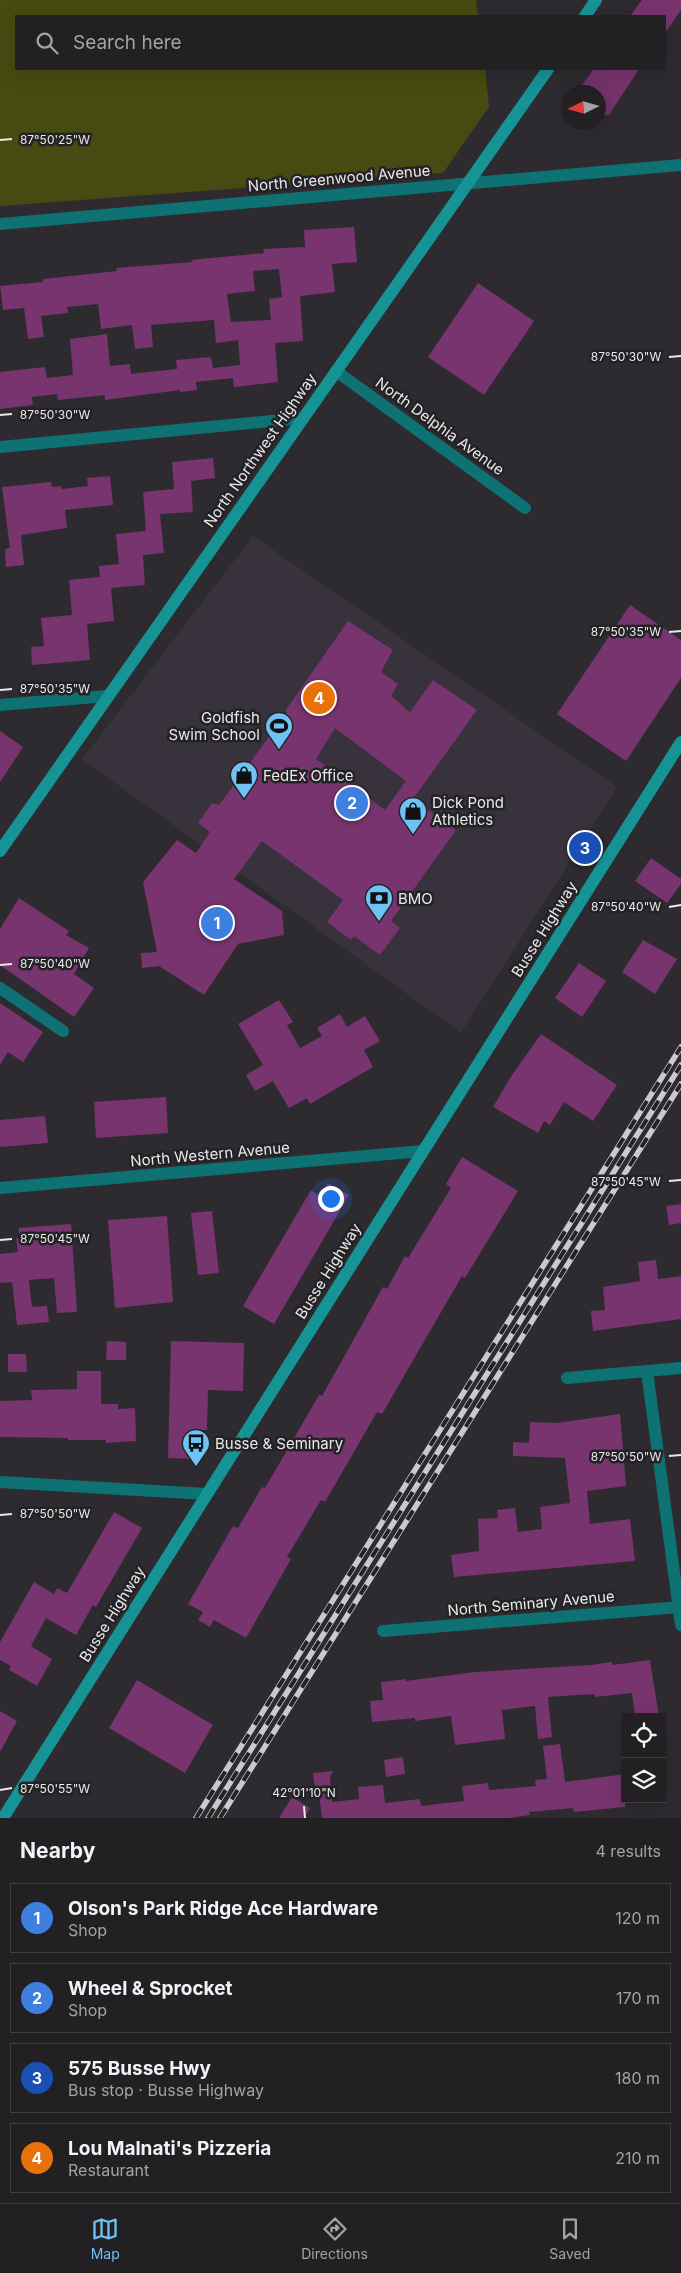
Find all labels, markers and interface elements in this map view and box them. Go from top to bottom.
search box [15,15,666,70]
icon: search [33,29,61,57]
text: Search here [73,31,182,54]
north arrow [561,85,606,130]
text: 87°50'25"W [20,132,90,147]
street label: North Greenwood Avenue [247,161,431,195]
text: 87°50'30"W [591,349,661,364]
street label: North Northwest Highway [200,369,321,531]
street label: North Delphia Avenue [372,373,508,479]
text: 87°50'30"W [20,407,90,422]
text: 87°50'35"W [591,624,661,639]
pin: 4 [303,679,335,717]
text: 87°50'35"W [20,681,90,696]
place label: Goldfish Swim School [168,708,260,744]
sports icon: Goldfish Swim School [264,711,294,750]
shop icon: FedEx Office [229,760,259,799]
place label: FedEx Office [263,766,354,785]
pin: 2 [336,784,368,822]
place label: Dick Pond Athletics [432,793,504,829]
shop icon: Dick Pond Athletics [398,796,428,835]
pin: 3 [569,829,601,867]
street label: Busse Highway [507,877,581,980]
bank icon: BMO [364,883,394,922]
place label: BMO [398,889,433,908]
text: 87°50'40"W [591,899,661,914]
pin: 1 [201,904,233,942]
text: 87°50'40"W [20,956,90,971]
street label: North Western Avenue [129,1138,291,1170]
text: 87°50'45"W [591,1174,661,1189]
your location [318,1186,344,1212]
street label: Busse Highway [291,1219,365,1322]
text: 87°50'45"W [20,1231,90,1246]
bus stop icon: Busse & Seminary [181,1428,211,1467]
place label: Busse & Seminary [215,1434,344,1453]
text: 87°50'50"W [591,1449,661,1464]
text: 87°50'50"W [20,1506,90,1521]
street label: Busse Highway [75,1562,149,1665]
street label: North Seminary Avenue [447,1586,615,1620]
map controls [621,1713,666,1803]
button: locate [621,1713,666,1758]
button: layers [621,1758,666,1803]
text: 87°50'55"W [20,1781,90,1796]
text: 42°01'10"N [272,1785,336,1800]
text: Nearby [20,1838,95,1863]
text: 4 results [596,1841,661,1861]
text: Olson's Park Ridge Ace Hardware [68,1897,378,1920]
text: 1 [34,1908,40,1928]
text: 120 m [615,1908,660,1928]
text: Shop [68,1920,107,1940]
text: Wheel & Sprocket [68,1977,233,2000]
text: 2 [32,1988,42,2008]
text: 170 m [616,1988,660,2008]
text: Shop [68,2000,107,2020]
text: 575 Busse Hwy [68,2057,211,2080]
text: 3 [32,2068,42,2088]
text: 180 m [615,2068,660,2088]
text: Bus stop · Busse Highway [68,2080,264,2100]
text: Lou Malnati's Pizzeria [68,2137,271,2160]
text: 4 [32,2148,42,2168]
text: 210 m [615,2148,660,2168]
text: Restaurant [68,2160,149,2180]
tab: Map [91,2215,120,2262]
tab: Directions [301,2215,368,2262]
tab: Saved [549,2215,590,2262]

